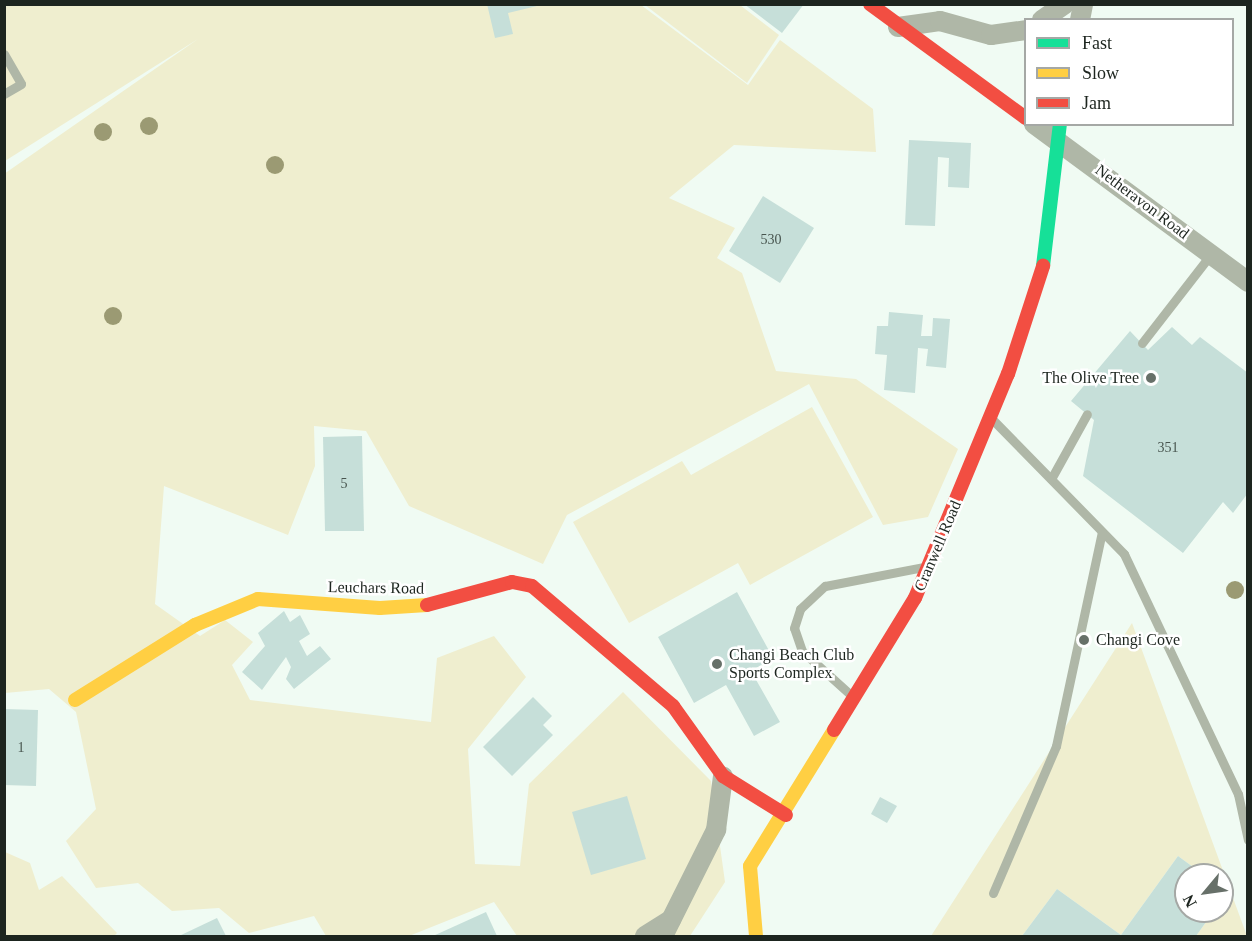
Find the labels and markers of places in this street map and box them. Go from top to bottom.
place label: The Olive Tree [1042,368,1139,388]
marker: The Olive Tree [1144,371,1158,385]
place label: Changi Cove [1096,630,1180,650]
marker: Changi Cove [1077,633,1091,647]
place label: Changi Beach Club Sports Complex [729,645,854,683]
marker: Changi Beach Club Sports Complex [710,657,724,671]

